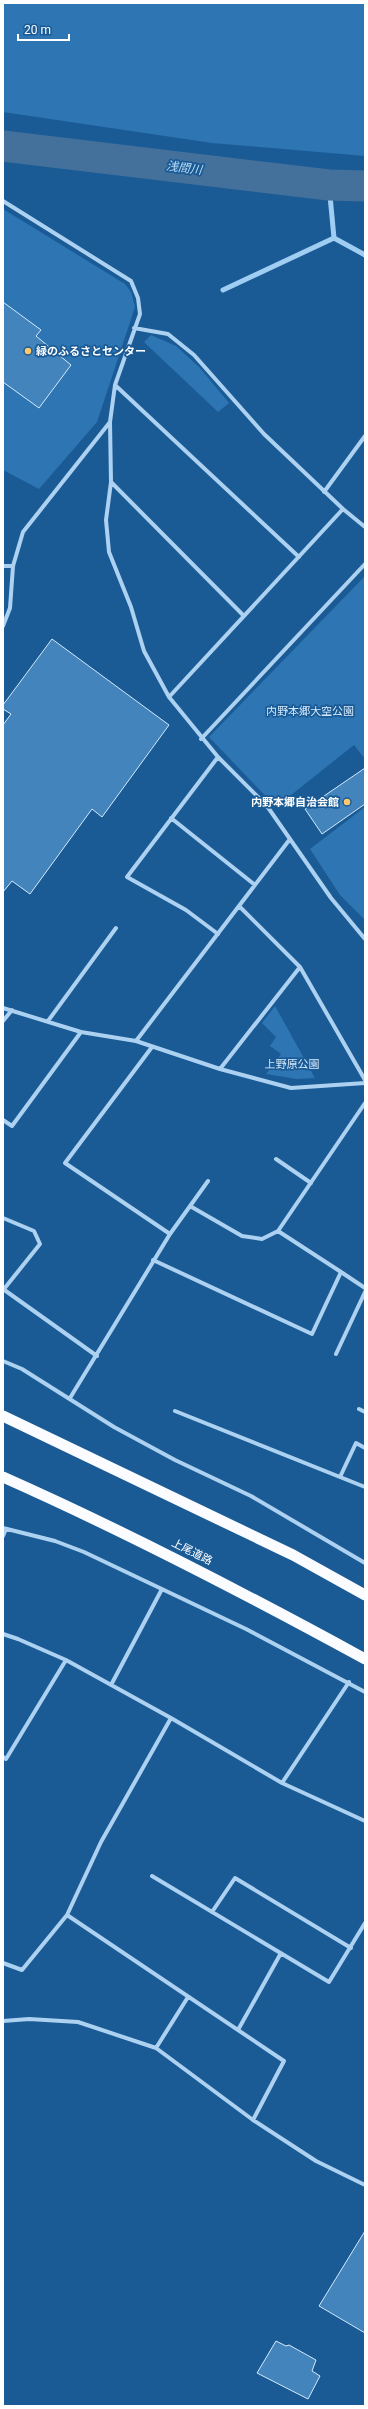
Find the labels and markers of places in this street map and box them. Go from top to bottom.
place label: 緑のふるさとセンター [36,345,146,358]
marker: 緑のふるさとセンター [23,346,33,356]
place label: 内野本郷自治会館 [251,796,339,809]
marker: 内野本郷自治会館 [342,797,352,807]

